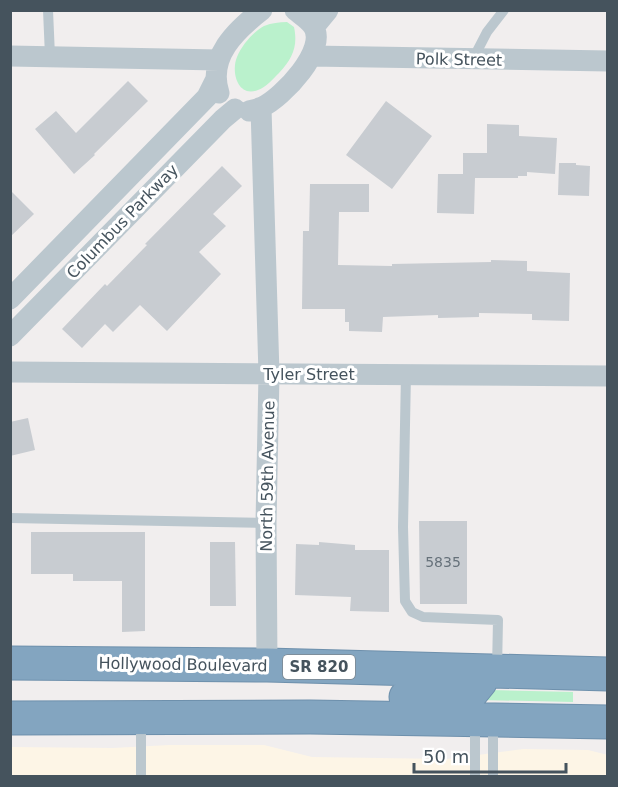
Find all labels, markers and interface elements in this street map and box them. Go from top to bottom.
street label: Polk Street [416,49,502,70]
street label: Columbus Parkway [63,160,182,283]
street label: Tyler Street [262,365,355,384]
street label: North 59th Avenue [257,400,278,552]
house number: 5835 [425,554,461,570]
street label: Hollywood Boulevard [98,654,268,675]
road number: SR 820 [283,655,355,679]
scale bar [414,736,566,774]
text: 50 m [423,746,469,767]

